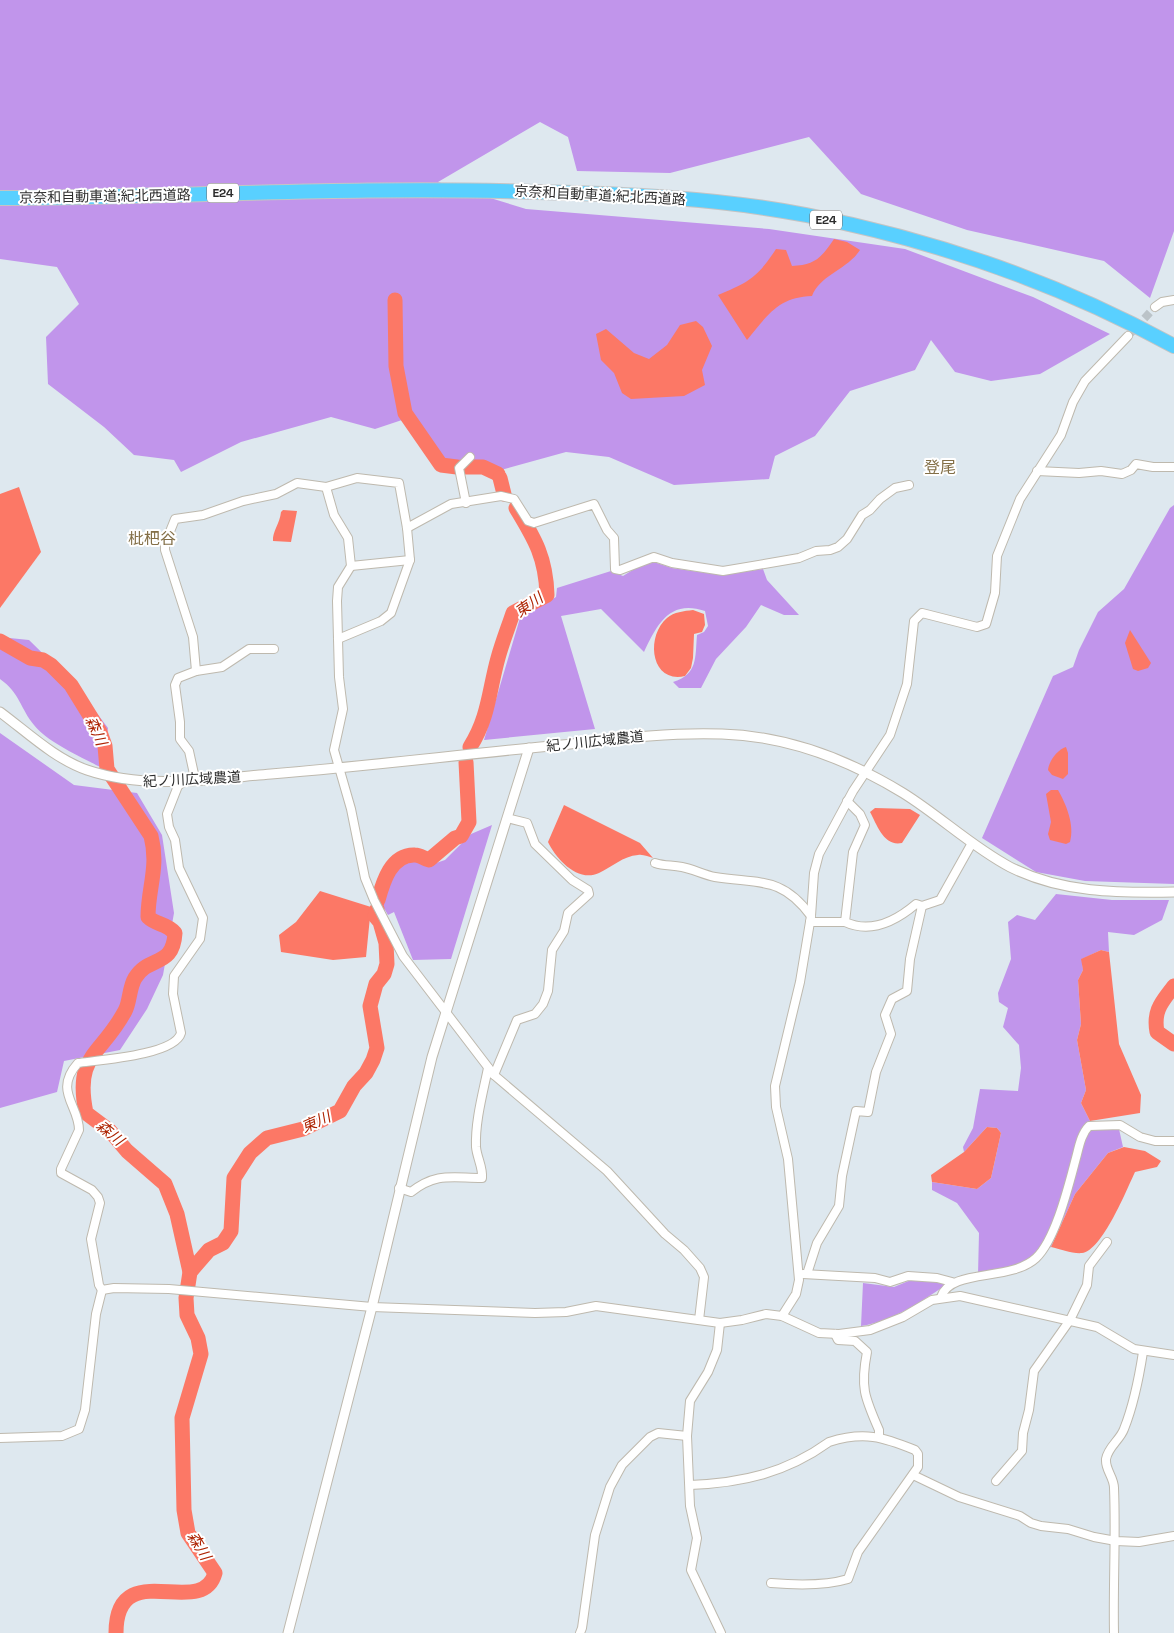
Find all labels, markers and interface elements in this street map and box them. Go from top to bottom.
street label: 京奈和自動車道;紀北西道路 [514,182,686,208]
road number: E24 [207,184,239,202]
street label: 京奈和自動車道;紀北西道路 [19,186,191,206]
road number: E24 [810,210,842,230]
district label: 登尾 [924,457,956,478]
district label: 枇杷谷 [128,528,176,549]
water label: 東川 [511,587,548,621]
water label: 森川 [82,713,112,750]
street label: 紀ノ川広域農道 [545,727,645,755]
street label: 紀ノ川広域農道 [143,767,241,791]
water label: 東川 [298,1106,335,1136]
water label: 森川 [93,1116,129,1151]
water label: 森川 [184,1528,216,1565]

